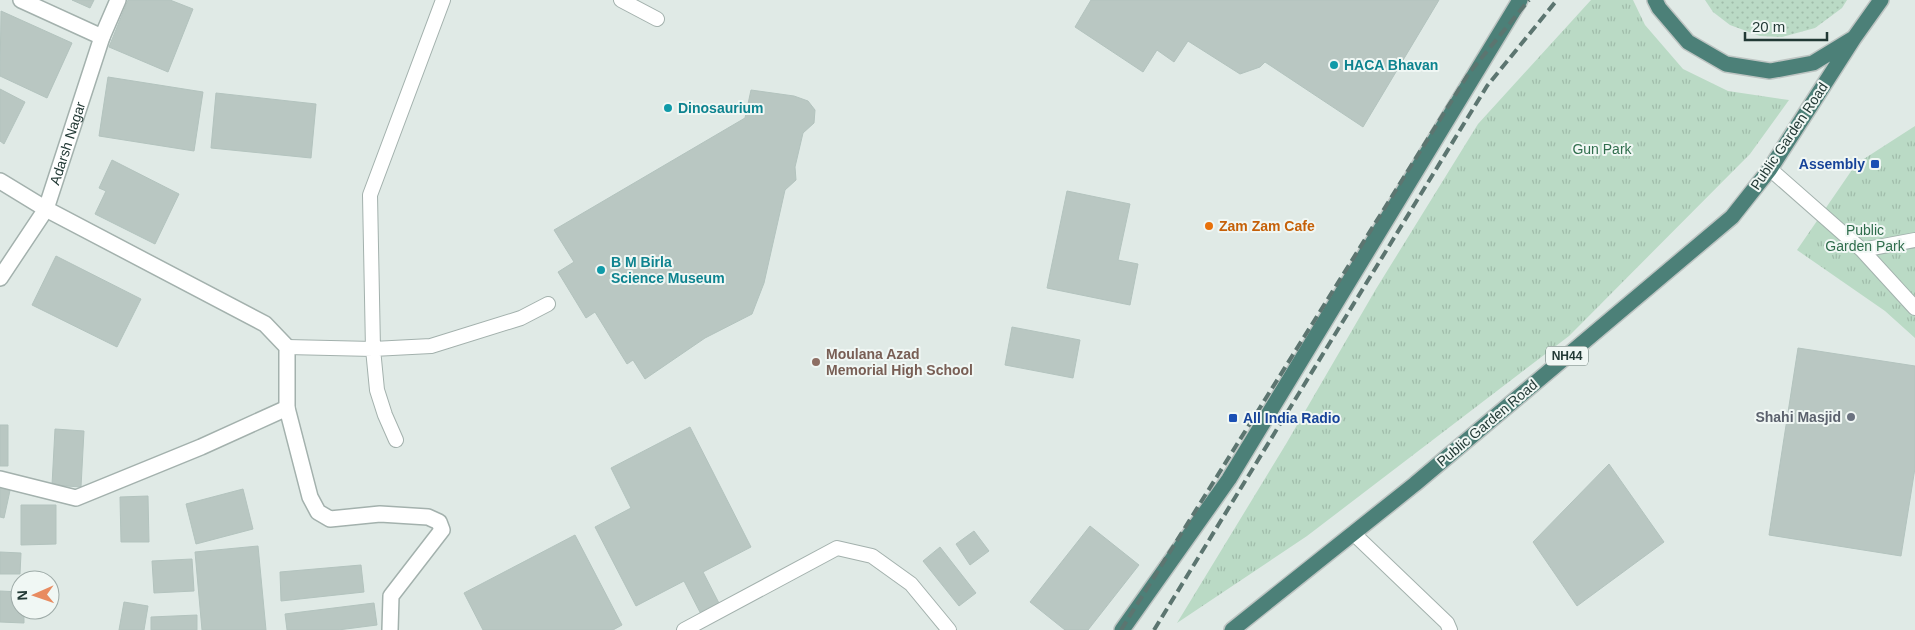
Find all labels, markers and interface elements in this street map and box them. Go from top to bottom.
scale bar [1745,10,1828,42]
text: 20 m [1752,18,1785,35]
place label: HACA Bhavan [1344,57,1438,73]
marker: HACA Bhavan [1328,59,1340,71]
street label: Public Garden Road [1747,79,1831,193]
street label: Adarsh Nagar [46,99,88,187]
place label: Dinosaurium [678,100,764,116]
marker: Dinosaurium [662,102,674,114]
park label: Gun Park [1572,141,1633,157]
place label: Assembly [1799,156,1865,172]
marker: Assembly [1869,158,1881,170]
place label: Zam Zam Cafe [1219,218,1315,234]
marker: Zam Zam Cafe [1203,220,1215,232]
park label: Public Garden Park [1825,222,1906,254]
place label: B M Birla Science Museum [611,254,725,286]
marker: B M Birla Science Museum [595,264,607,276]
place label: Moulana Azad Memorial High School [826,346,973,378]
road number: NH44 [1546,346,1588,366]
marker: Moulana Azad Memorial High School [810,356,822,368]
street label: Public Garden Road [1434,376,1540,470]
place label: Shahi Masjid [1755,409,1841,425]
place label: All India Radio [1243,410,1340,426]
marker: Shahi Masjid [1845,411,1857,423]
marker: All India Radio [1227,412,1239,424]
north arrow [10,570,60,620]
text: N [14,590,30,601]

